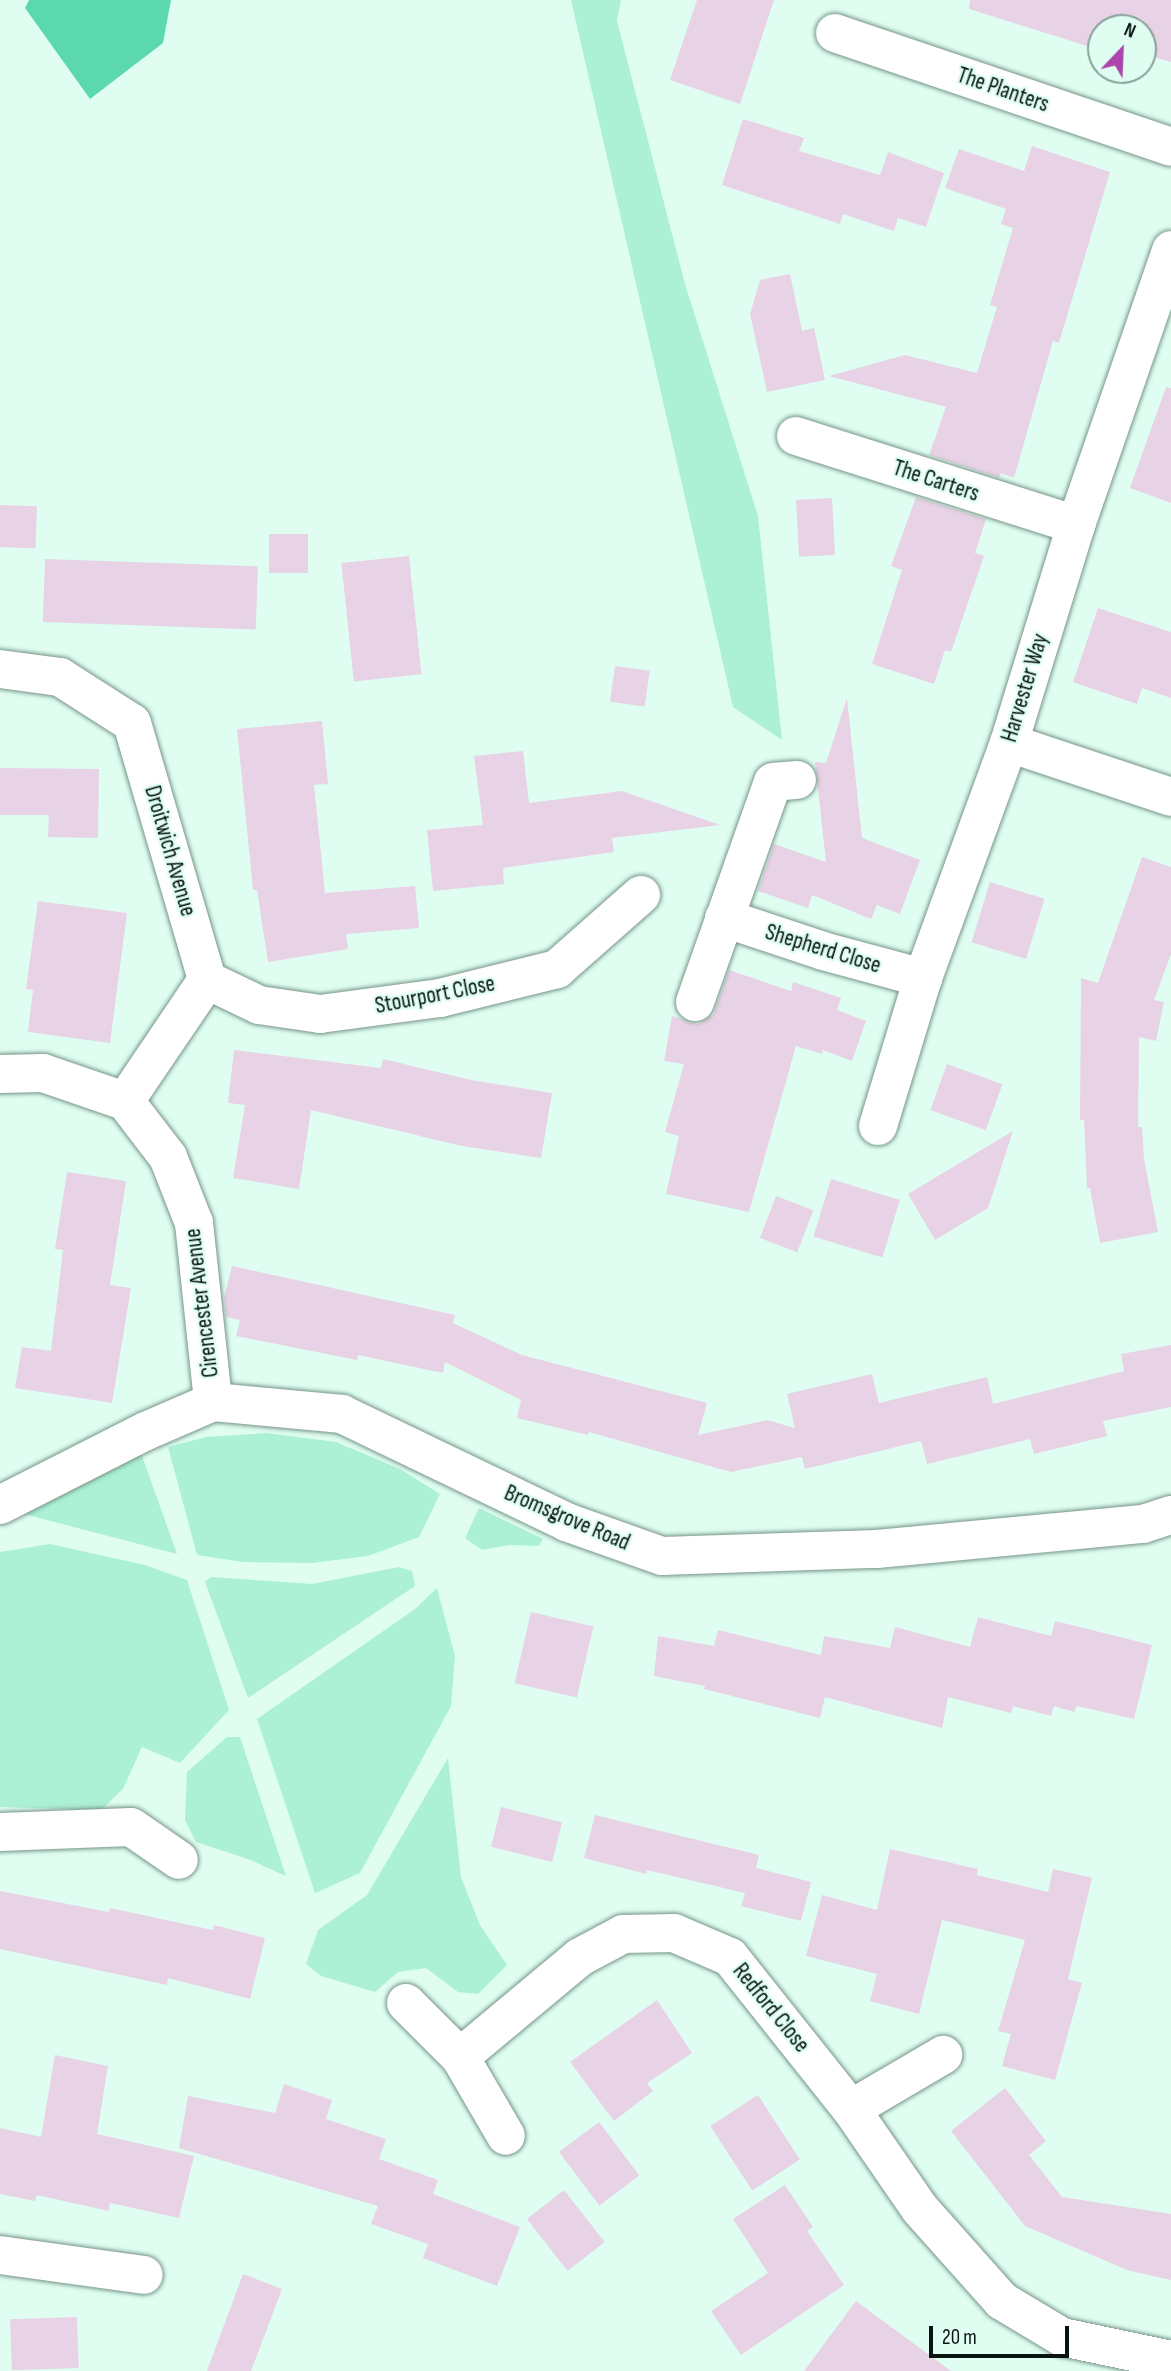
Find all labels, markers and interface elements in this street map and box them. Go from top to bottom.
north arrow [1087,14,1157,84]
text: N [1120,18,1139,44]
street label: The Planters [953,61,1053,119]
street label: The Carters [889,454,983,508]
street label: Harvester Way [995,631,1055,745]
street label: Droitwich Avenue [138,783,202,919]
street label: Shepherd Close [762,918,884,980]
street label: Stourport Close [373,970,497,1020]
street label: Cirencester Avenue [179,1227,225,1379]
street label: Bromsgrove Road [500,1479,634,1557]
street label: Redford Close [727,1958,815,2058]
scale bar [933,2312,1073,2356]
text: 20 m [942,2325,977,2350]

